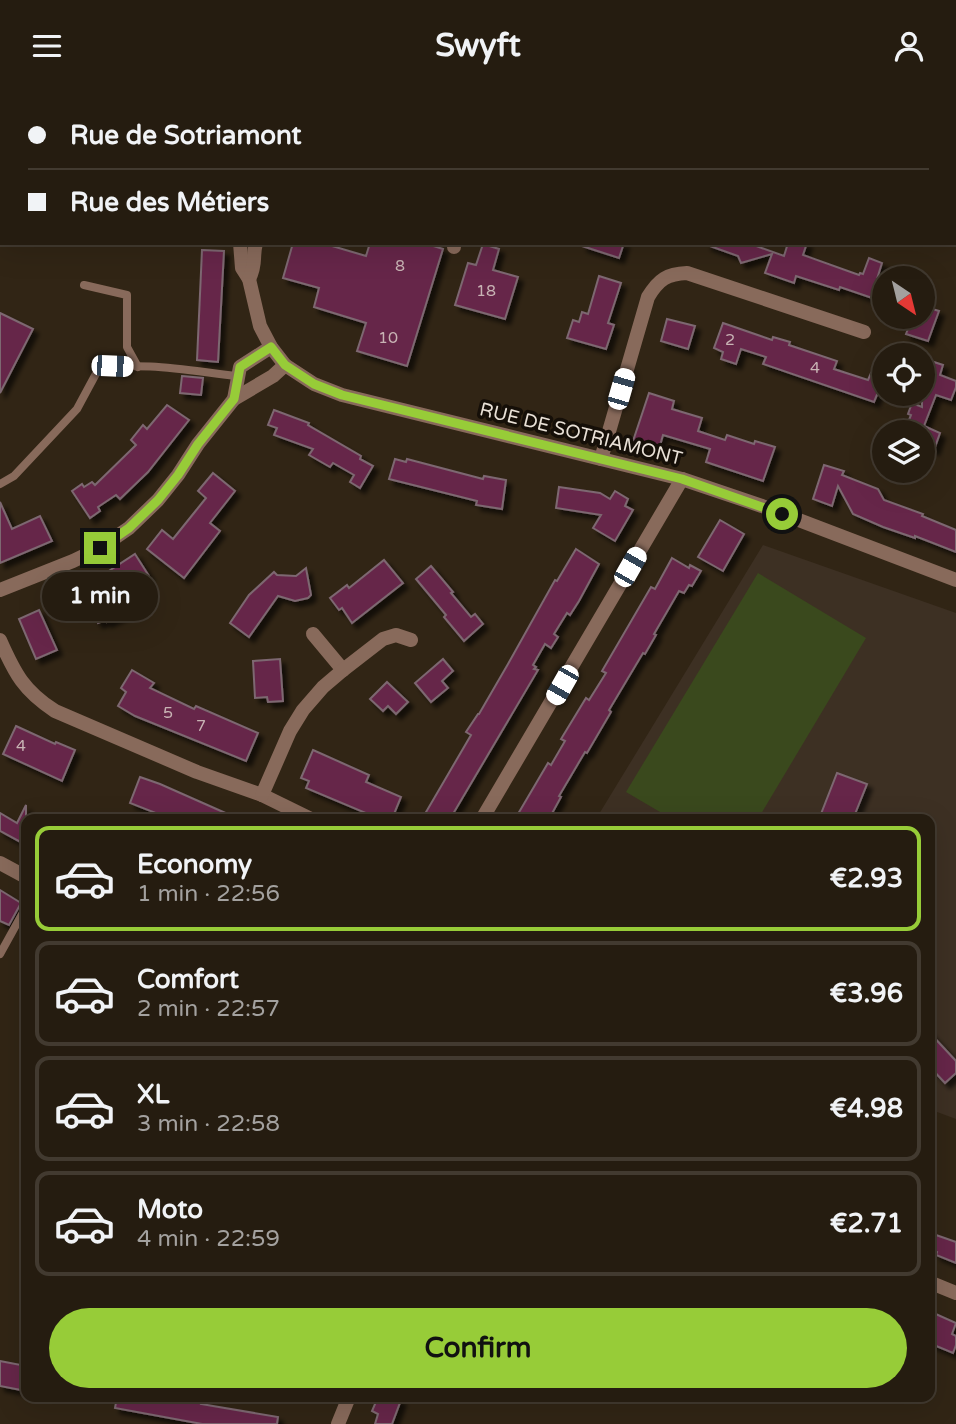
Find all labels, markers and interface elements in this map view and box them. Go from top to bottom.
icon: menu [28,27,66,65]
text: Swyft [435,27,521,65]
icon: person [890,27,928,65]
text: Rue de Sotriamont [70,120,302,151]
text: Rue des Métiers [70,187,269,218]
house number: 8 [395,256,405,276]
north arrow [872,266,934,329]
map controls [872,266,935,483]
house number: 18 [476,281,496,301]
house number: 10 [378,328,398,348]
house number: 2 [725,330,735,350]
button: locate [872,343,935,406]
car [91,355,134,377]
house number: 4 [810,358,820,378]
car [606,366,637,412]
street label: RUE DE SOTRIAMONT [477,398,685,470]
button: layers [872,420,935,483]
route start [766,498,798,530]
route end [84,532,116,564]
car [611,544,650,590]
callout: 1 min [42,573,158,621]
text: 1 min [69,582,131,610]
car [543,662,582,708]
house number: 5 [163,703,173,723]
house number: 7 [196,716,206,736]
house number: 4 [16,736,26,756]
icon: car [53,847,116,910]
text: Economy [137,849,252,880]
text: €2.93 [830,863,903,894]
text: 1 min · 22:56 [137,880,280,908]
icon: car [53,962,116,1025]
text: Comfort [137,964,239,995]
text: €3.96 [830,978,903,1009]
text: 2 min · 22:57 [137,995,280,1023]
icon: car [53,1077,116,1140]
text: XL [137,1079,169,1110]
text: €4.98 [830,1093,903,1124]
text: 3 min · 22:58 [137,1110,280,1138]
icon: car [53,1192,116,1255]
text: Moto [137,1194,203,1225]
text: €2.71 [830,1208,903,1239]
text: 4 min · 22:59 [137,1225,280,1253]
button: Confirm [49,1308,907,1388]

